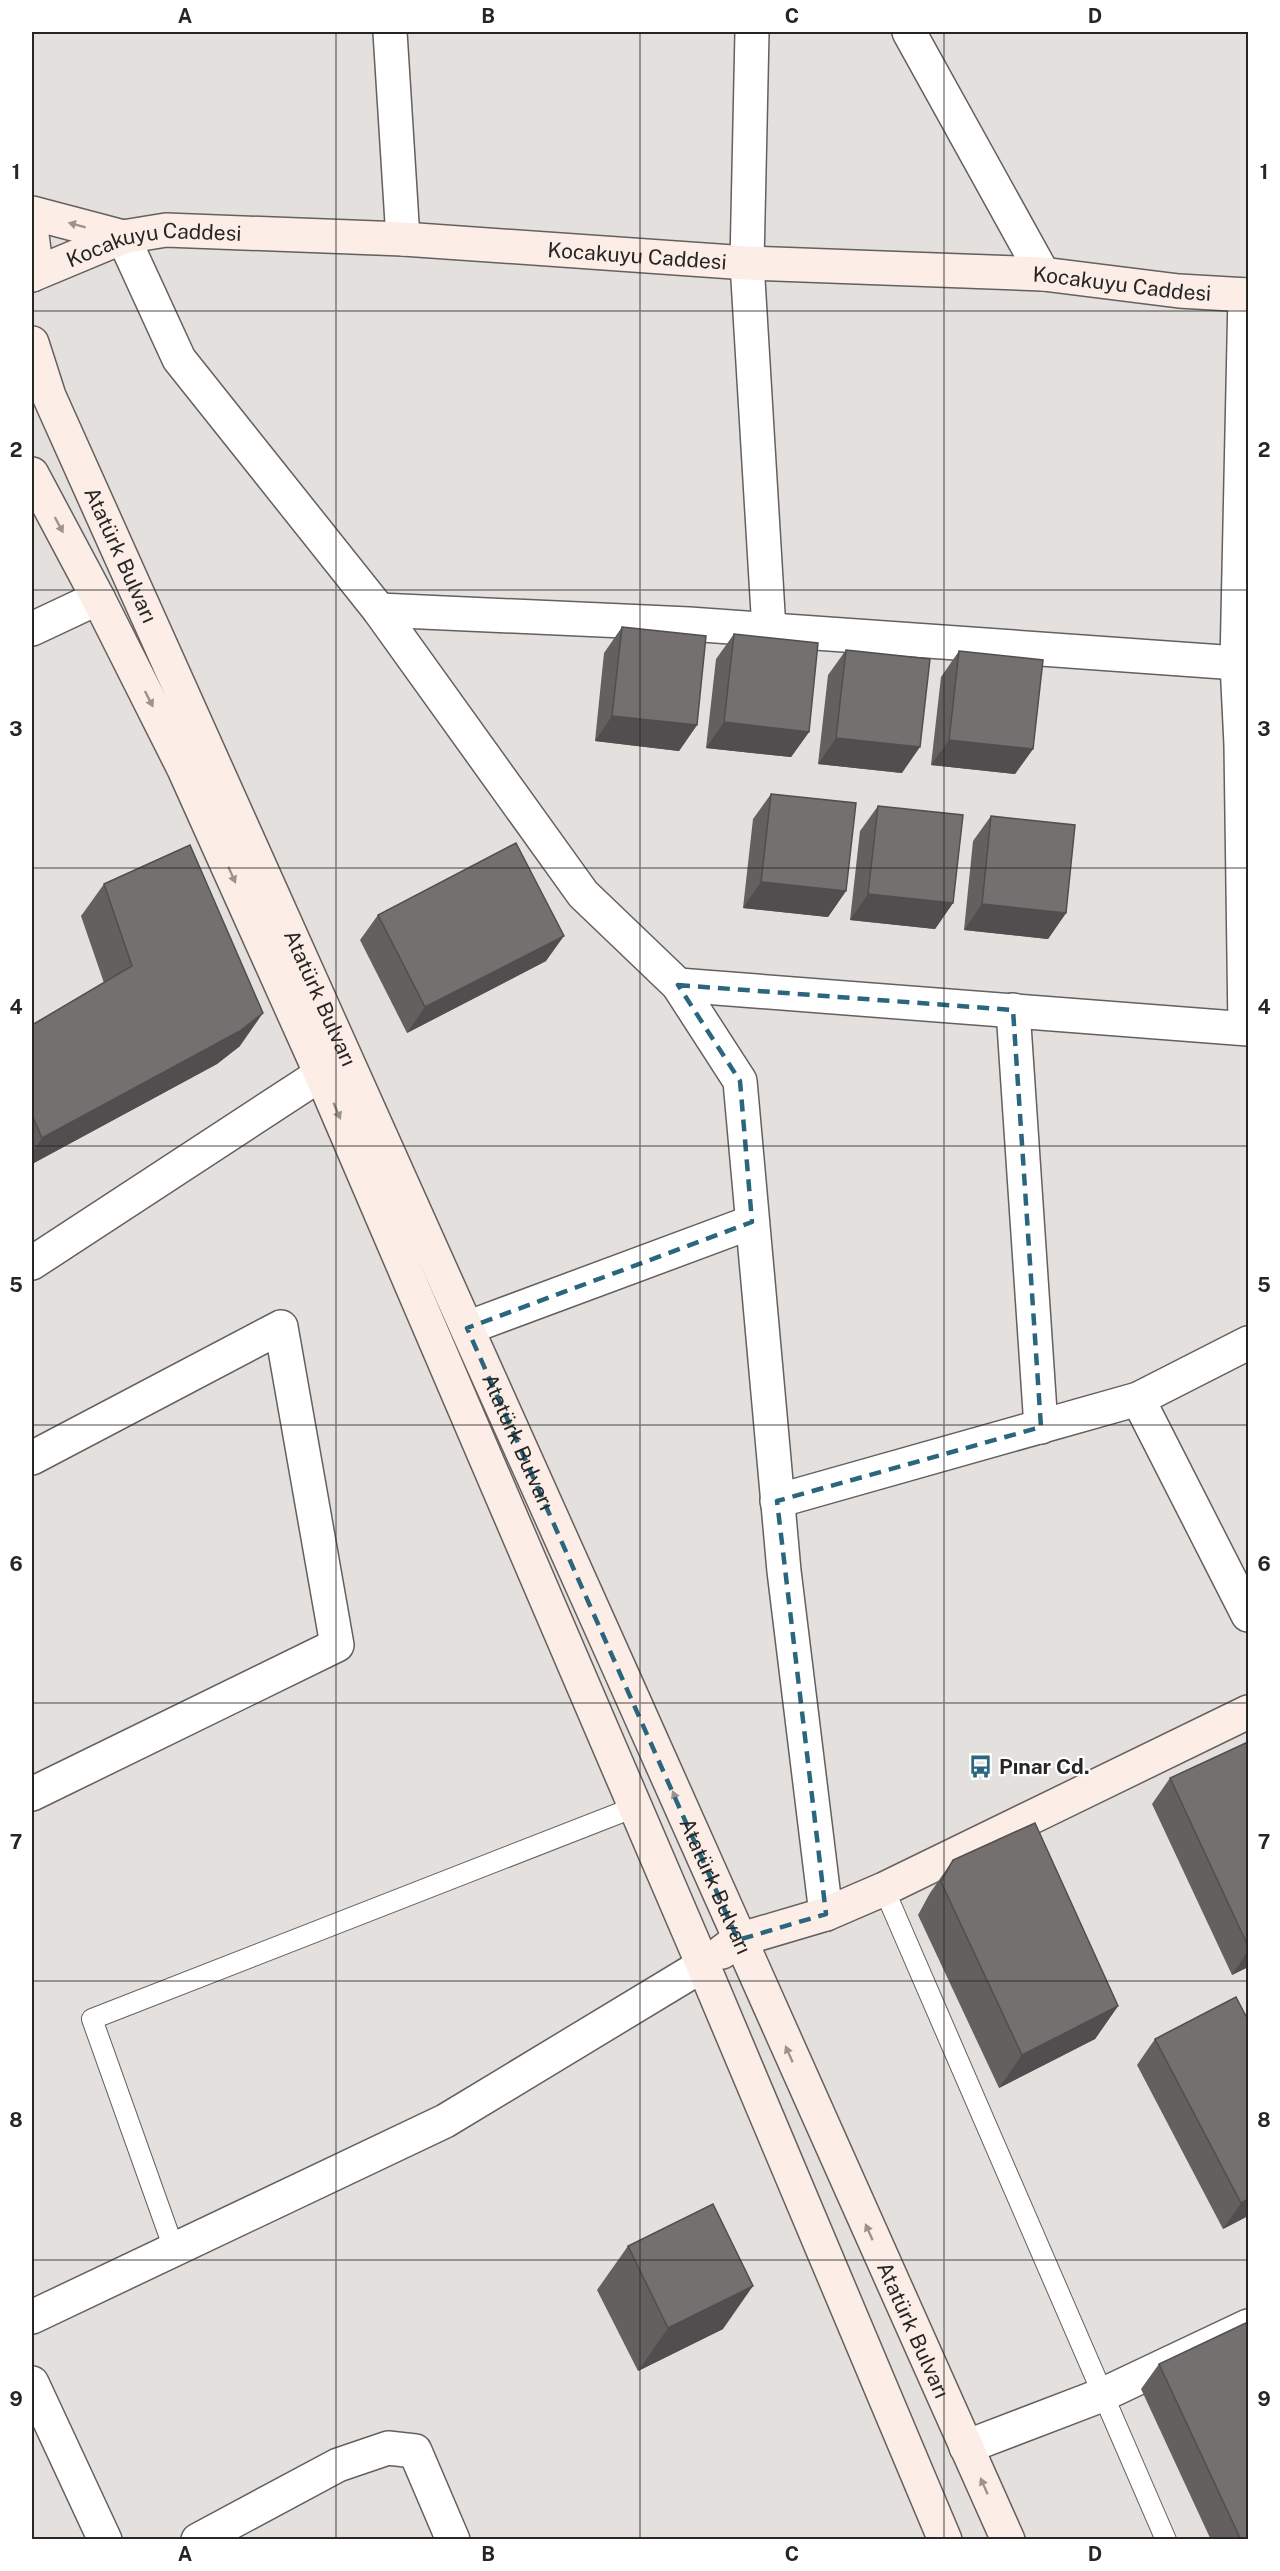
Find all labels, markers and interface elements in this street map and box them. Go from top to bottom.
text: A [178,4,192,28]
text: B [481,4,495,28]
text: C [785,4,799,28]
text: D [1088,4,1102,28]
text: 1 [12,160,20,184]
text: 1 [1260,160,1268,184]
street label: Kocakuyu Caddesi [62,217,242,272]
one-way arrow [68,220,86,229]
street label: Kocakuyu Caddesi [547,237,728,274]
street label: Kocakuyu Caddesi [1032,261,1212,305]
text: 2 [10,438,22,462]
text: 2 [1258,438,1270,462]
street label: Atatürk Bulvarı [80,483,163,626]
one-way arrow [54,517,64,534]
one-way arrow [144,690,153,707]
text: 3 [9,717,23,741]
text: 3 [1257,717,1271,741]
one-way arrow [227,867,236,884]
street label: Atatürk Bulvarı [279,926,362,1070]
text: 4 [9,995,23,1019]
text: 4 [1257,995,1271,1019]
one-way arrow [332,1102,342,1120]
text: 5 [9,1273,23,1297]
text: 5 [1257,1273,1271,1297]
street label: Atatürk Bulvarı [478,1370,560,1514]
text: 6 [9,1552,23,1576]
text: 6 [1257,1552,1271,1576]
bus stop icon: Pınar Cd. [968,1753,994,1779]
place label: Pınar Cd. [999,1754,1090,1779]
one-way arrow [670,1790,680,1808]
street label: Atatürk Bulvarı [675,1814,757,1958]
text: 7 [10,1830,22,1854]
text: 7 [1258,1830,1270,1854]
one-way arrow [784,2044,794,2062]
text: 8 [9,2108,23,2132]
text: 8 [1257,2108,1271,2132]
one-way arrow [865,2223,874,2240]
street label: Atatürk Bulvarı [873,2258,955,2402]
text: 9 [9,2387,23,2411]
text: 9 [1257,2387,1271,2411]
one-way arrow [979,2478,988,2495]
text: A [178,2542,192,2566]
text: B [481,2542,495,2566]
text: C [785,2542,799,2566]
text: D [1088,2542,1102,2566]

